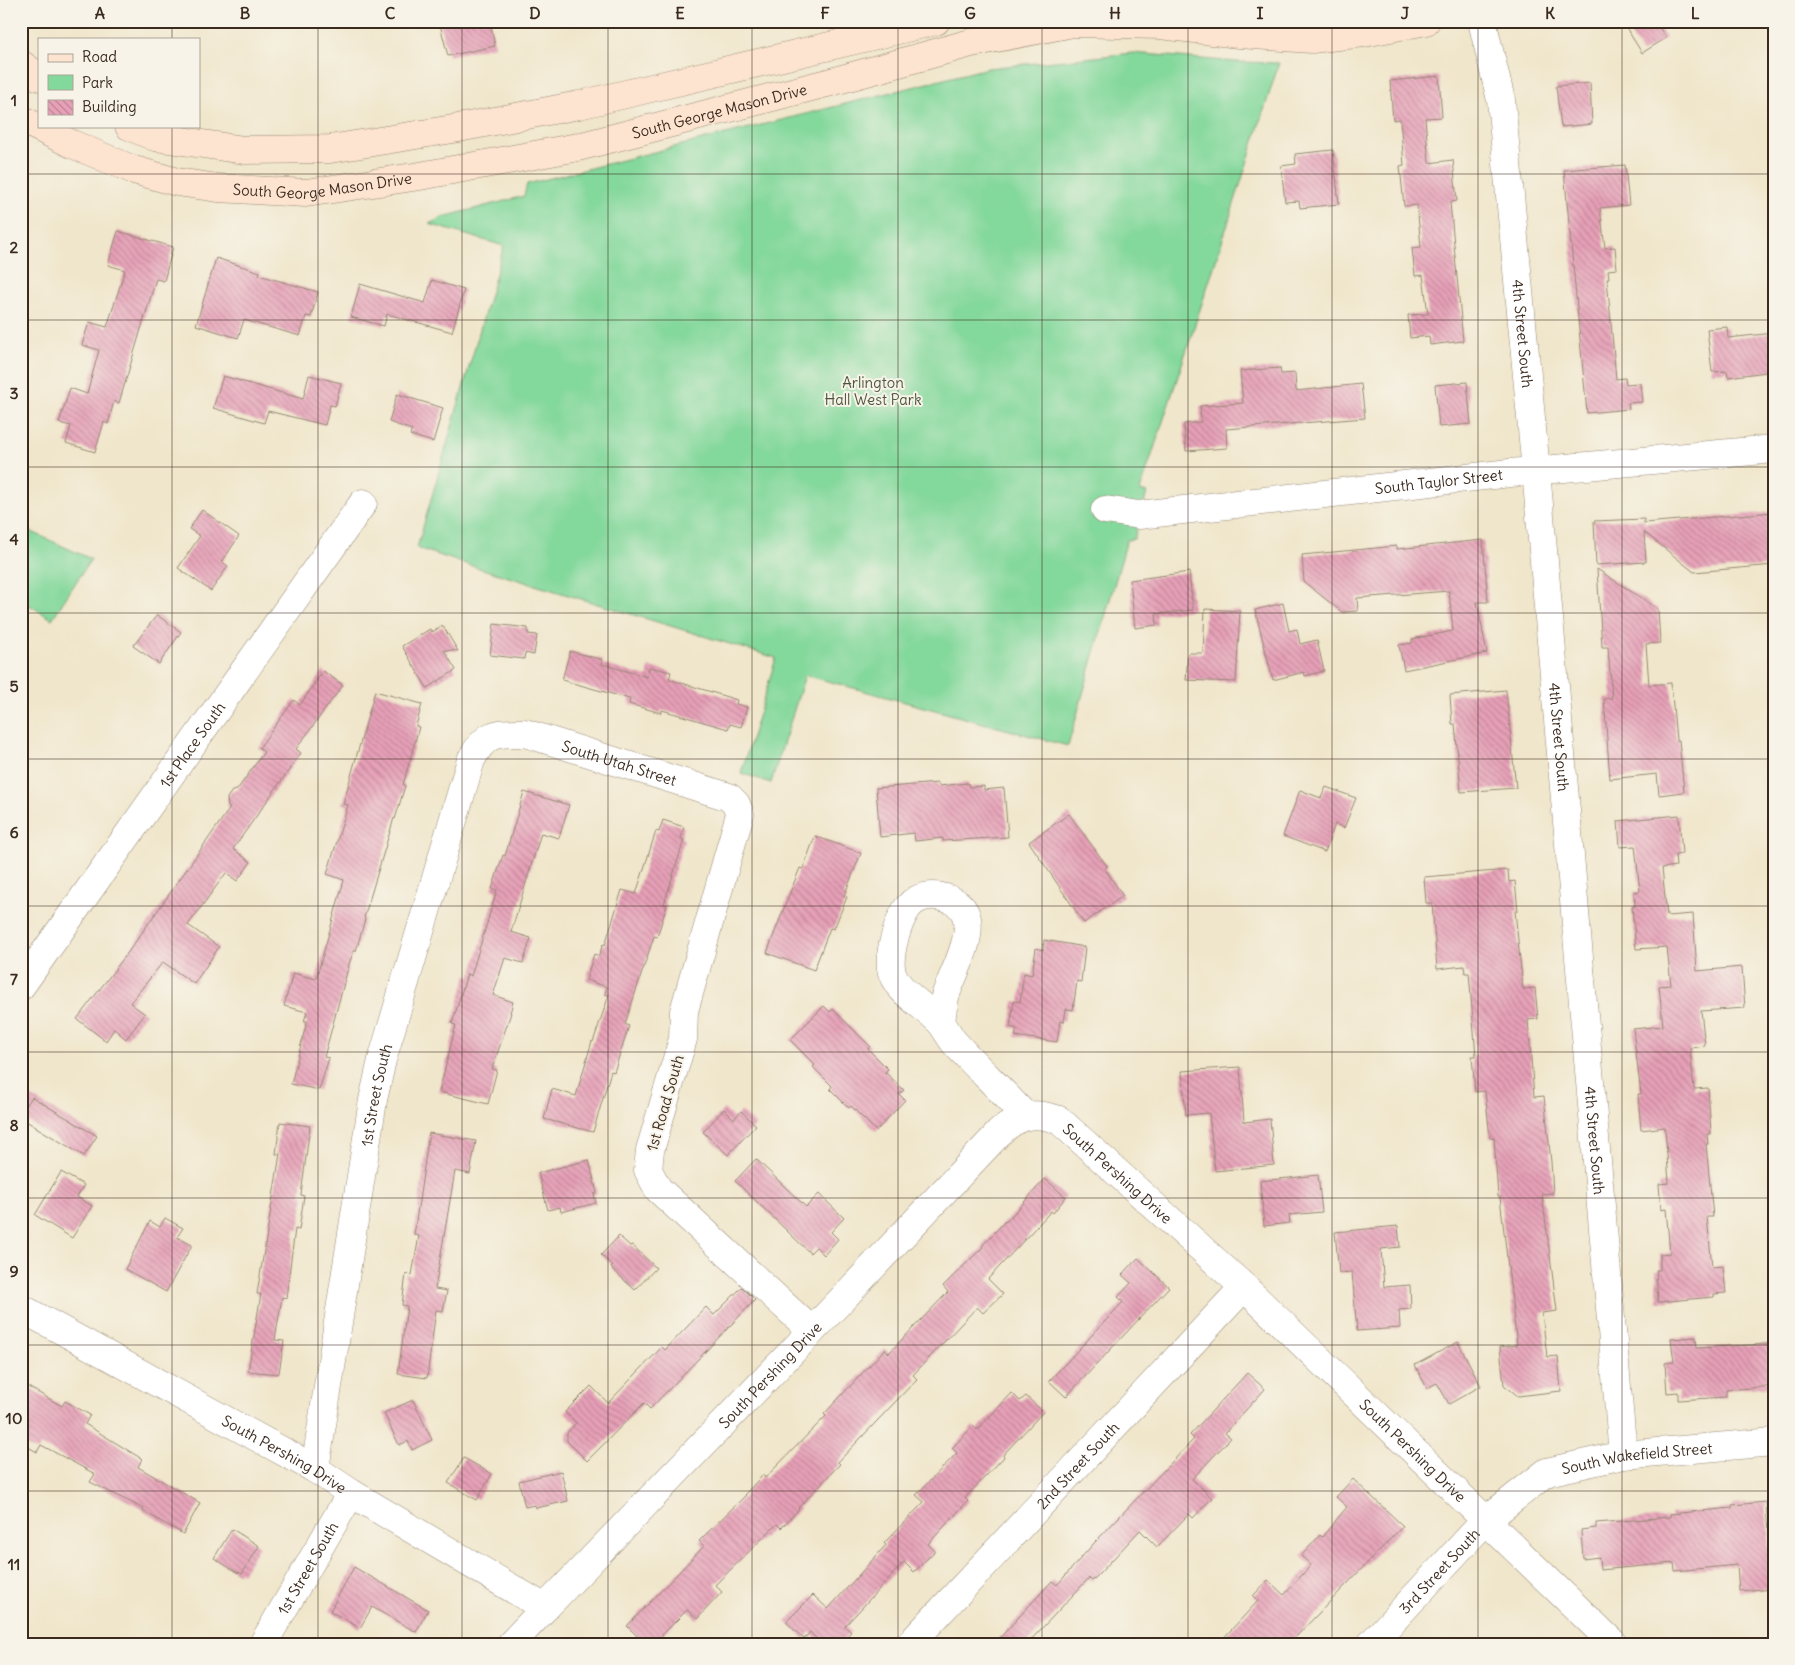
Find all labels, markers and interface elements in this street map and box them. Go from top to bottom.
text: A [95,3,105,23]
text: B [240,3,251,23]
text: C [385,3,396,23]
text: D [529,3,541,23]
text: E [675,3,685,23]
text: F [820,3,830,23]
text: G [964,3,976,23]
text: H [1109,3,1121,23]
text: I [1257,3,1264,23]
text: J [1401,3,1410,23]
text: K [1545,3,1555,23]
text: L [1691,3,1700,23]
legend [38,38,200,128]
text: Road [82,47,117,66]
text: Park [82,73,113,92]
street label: South George Mason Drive [630,79,809,142]
text: 1 [11,90,17,110]
text: Building [82,97,137,116]
street label: South George Mason Drive [232,168,413,203]
text: 2 [10,237,19,257]
street label: 4th Street South [1508,279,1538,389]
park label: Arlington Hall West Park [824,373,922,409]
text: 3 [9,383,19,403]
street label: South Taylor Street [1374,464,1504,498]
text: 4 [9,529,19,549]
text: 5 [9,676,19,696]
street label: 4th Street South [1545,682,1574,792]
street label: 1st Place South [155,698,229,791]
street label: South Utah Street [560,736,679,789]
text: 6 [9,822,19,842]
text: 7 [10,969,18,989]
street label: 1st Street South [356,1041,396,1148]
street label: 1st Road South [642,1052,688,1153]
street label: 4th Street South [1581,1085,1609,1196]
text: 8 [9,1115,19,1135]
street label: South Pershing Drive [1059,1119,1176,1227]
text: 9 [9,1261,19,1281]
street label: South Pershing Drive [714,1318,825,1432]
street label: South Pershing Drive [1356,1394,1470,1506]
text: 10 [6,1408,22,1428]
street label: South Pershing Drive [219,1410,350,1497]
street label: 2nd Street South [1032,1417,1123,1513]
street label: South Wakefield Street [1560,1438,1713,1478]
street label: 1st Street South [273,1518,342,1618]
street label: 3rd Street South [1395,1524,1484,1617]
text: 11 [8,1554,20,1574]

